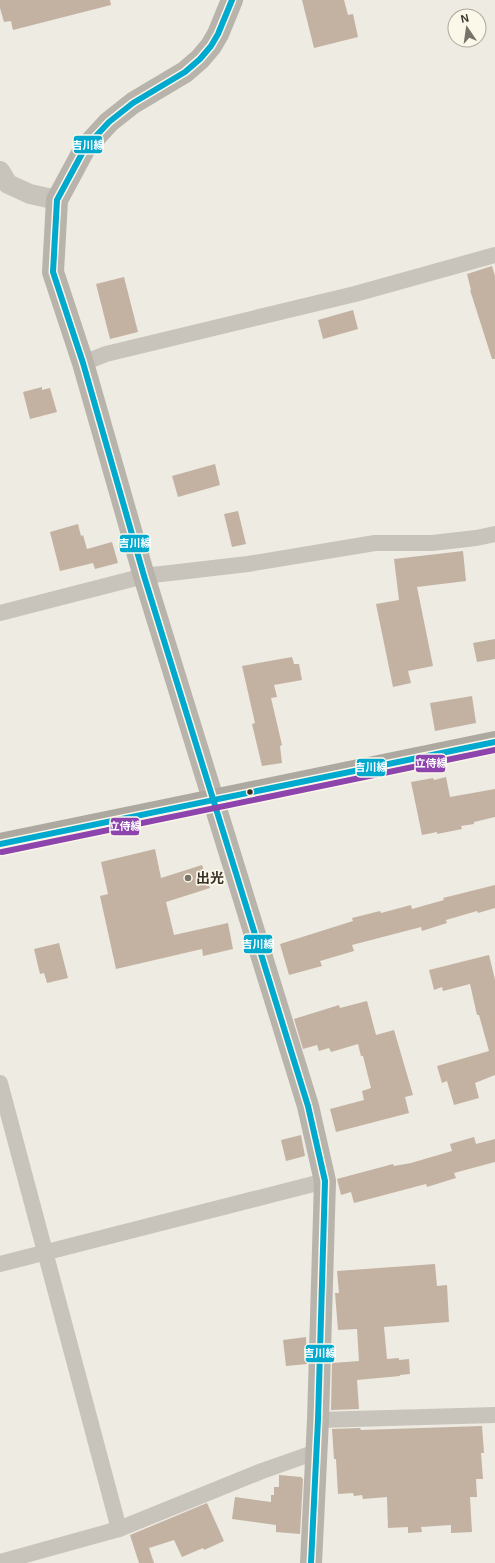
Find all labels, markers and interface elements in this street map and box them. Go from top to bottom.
north arrow [447,8,487,48]
text: N [460,12,470,25]
line badge: 吉川線 [73,135,103,154]
text: 吉川線 [72,139,105,151]
line badge: 吉川線 [119,534,150,553]
text: 吉川線 [119,537,152,549]
line badge: 立侍線 [415,754,446,773]
text: 立侍線 [415,757,448,769]
line badge: 吉川線 [356,758,386,777]
text: 吉川線 [355,761,388,773]
unlabelled marker [245,787,255,797]
line badge: 立侍線 [110,817,140,836]
text: 立侍線 [109,820,142,832]
place label: 出光 [196,870,224,886]
marker: 出光 [183,873,193,883]
line badge: 吉川線 [243,934,273,954]
text: 吉川線 [242,938,275,950]
line badge: 吉川線 [305,1344,335,1363]
text: 吉川線 [304,1347,337,1359]

